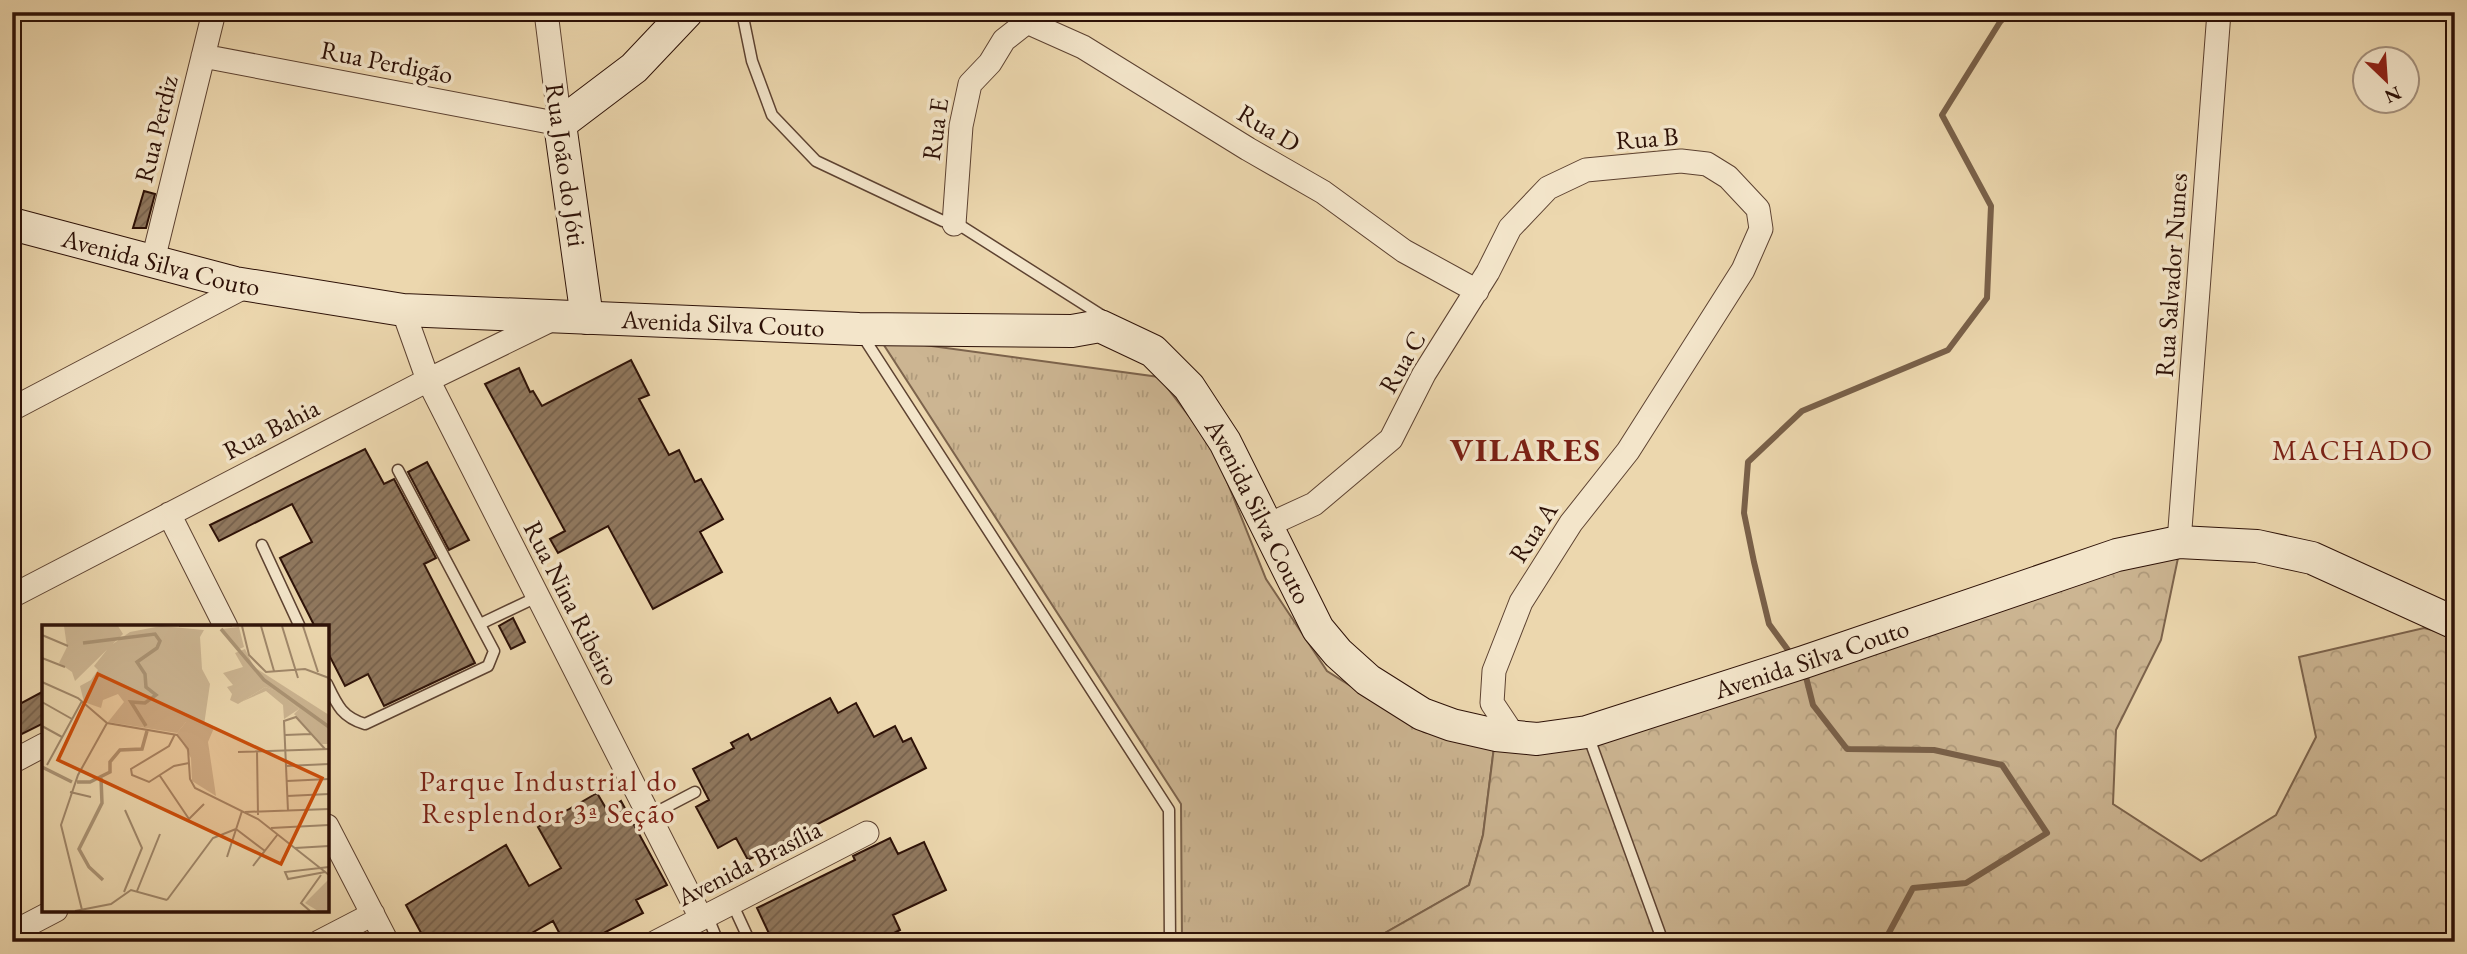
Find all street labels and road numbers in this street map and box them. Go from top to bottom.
street label: Rua Perdigão [318,33,456,91]
street label: Rua Perdiz [126,72,186,186]
street label: Rua João do Jóti [538,81,594,249]
street label: Rua E [914,95,956,162]
street label: Rua D [1231,96,1307,160]
street label: Rua B [1614,119,1680,157]
street label: Rua Salvador Nunes [2147,172,2195,378]
street label: Avenida Silva Couto [57,221,262,304]
street label: Avenida Silva Couto [620,302,825,345]
street label: Rua C [1371,325,1433,399]
street label: Rua Bahia [217,390,325,468]
street label: Avenida Silva Couto [1197,411,1320,610]
street label: Rua A [1501,494,1566,569]
street label: Rua Nina Ribeiro [516,515,628,691]
street label: Avenida Silva Couto [1709,610,1913,707]
street label: Avenida Brasília [670,812,828,914]

